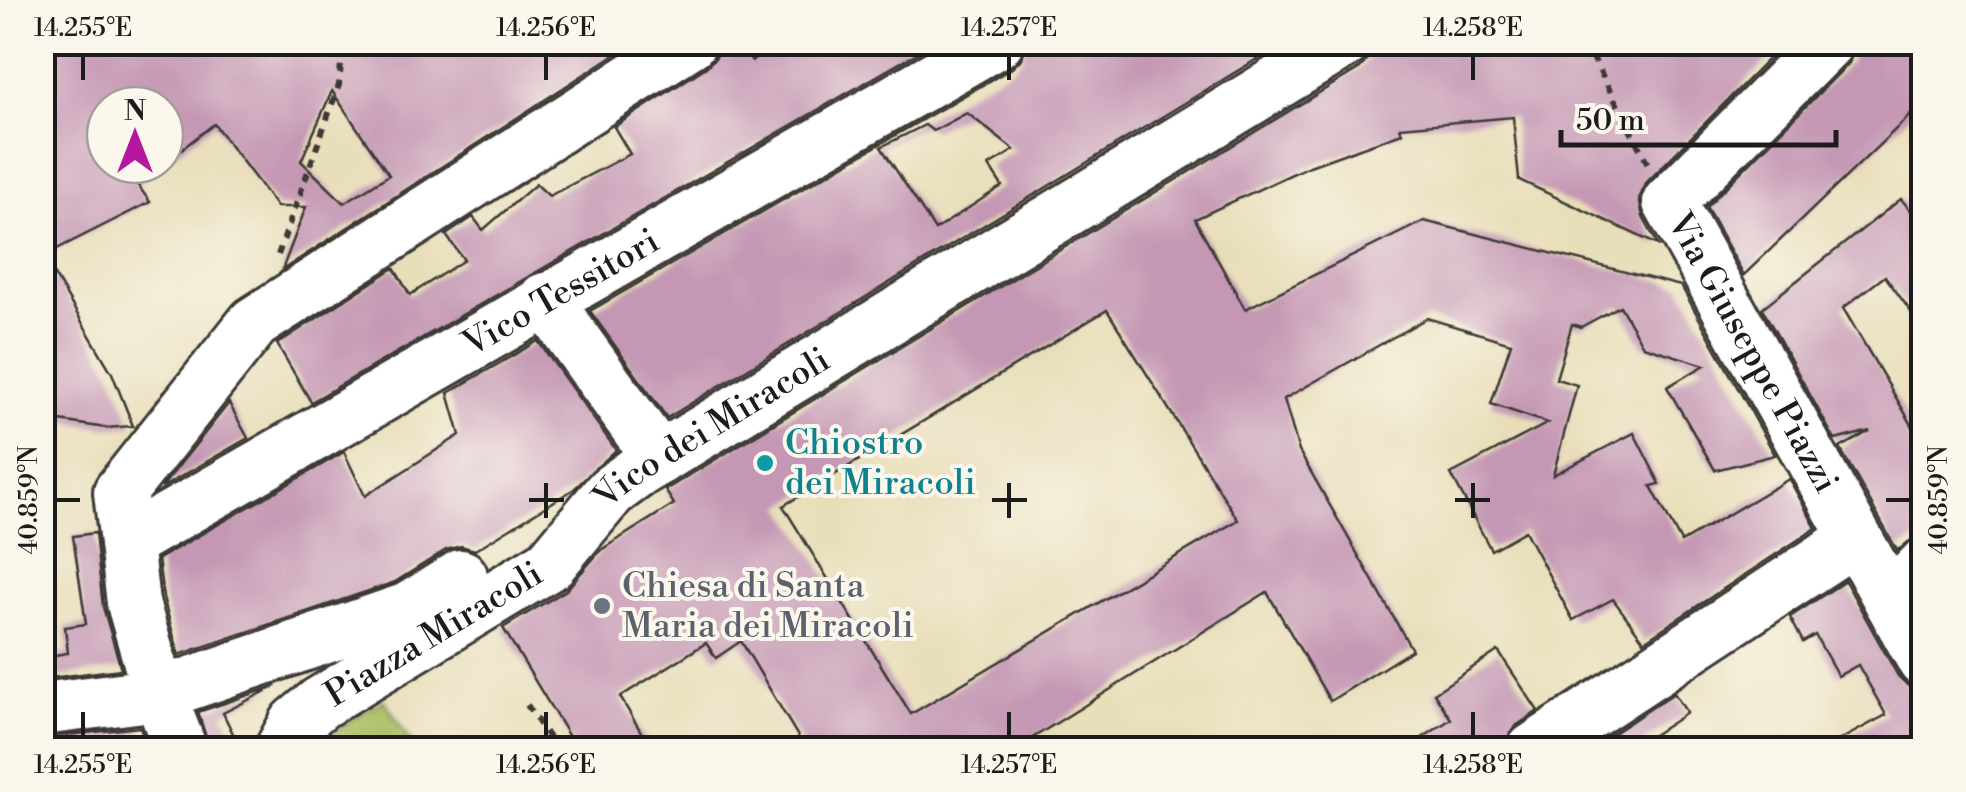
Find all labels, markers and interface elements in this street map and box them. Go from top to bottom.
text: 14.255°E [34,13,132,44]
text: 14.256°E [496,13,596,44]
text: 14.257°E [961,13,1057,44]
text: 14.258°E [1423,13,1523,44]
north arrow [85,85,185,185]
scale bar [1561,85,1836,147]
text: N [124,94,146,129]
text: 50 m [1576,102,1645,140]
street label: Via Giuseppe Piazzi [1657,204,1848,500]
street label: Vico Tessitori [455,219,667,366]
street label: Vico dei Miracoli [584,338,838,518]
place label: Chiostro dei Miracoli [785,422,976,505]
text: 40.859°N [14,445,45,555]
text: 40.859°N [1924,445,1955,555]
marker: Chiostro dei Miracoli [754,452,776,474]
street label: Piazza Miracoli [317,552,550,716]
place label: Chiesa di Santa Maria dei Miracoli [622,565,914,648]
marker: Chiesa di Santa Maria dei Miracoli [591,595,613,617]
text: 14.255°E [34,750,132,781]
text: 14.256°E [496,750,596,781]
text: 14.257°E [961,750,1057,781]
text: 14.258°E [1423,750,1523,781]

